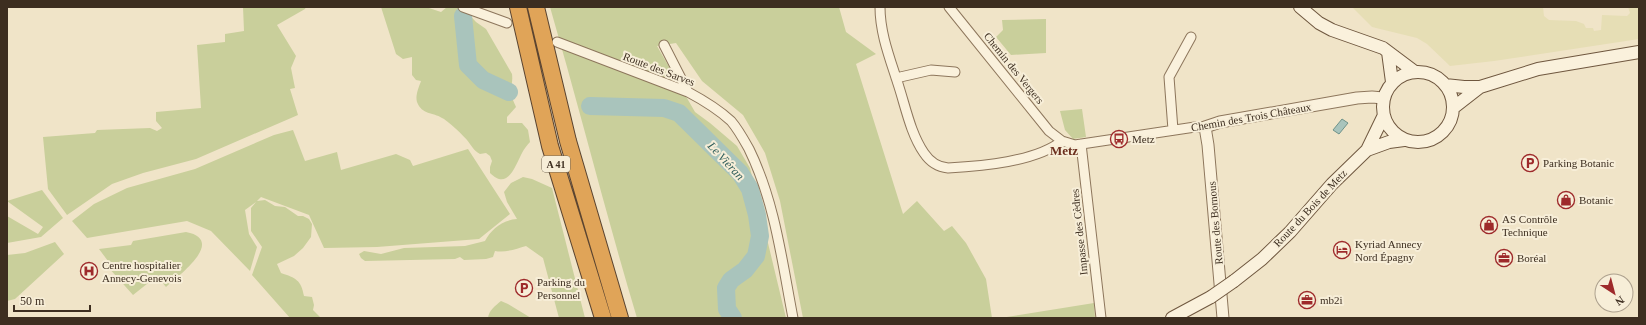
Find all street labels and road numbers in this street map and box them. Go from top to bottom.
street label: Chemin des Vergers [982,30,1046,106]
street label: Route des Sarves [621,50,697,88]
street label: Chemin des Trois Châteaux [1190,100,1313,133]
road number: A 41 [542,156,570,172]
street label: Route du Bois de Metz [1271,167,1349,249]
street label: Route des Bornous [1205,181,1225,265]
street label: Impasse des Cèdres [1068,188,1090,276]

